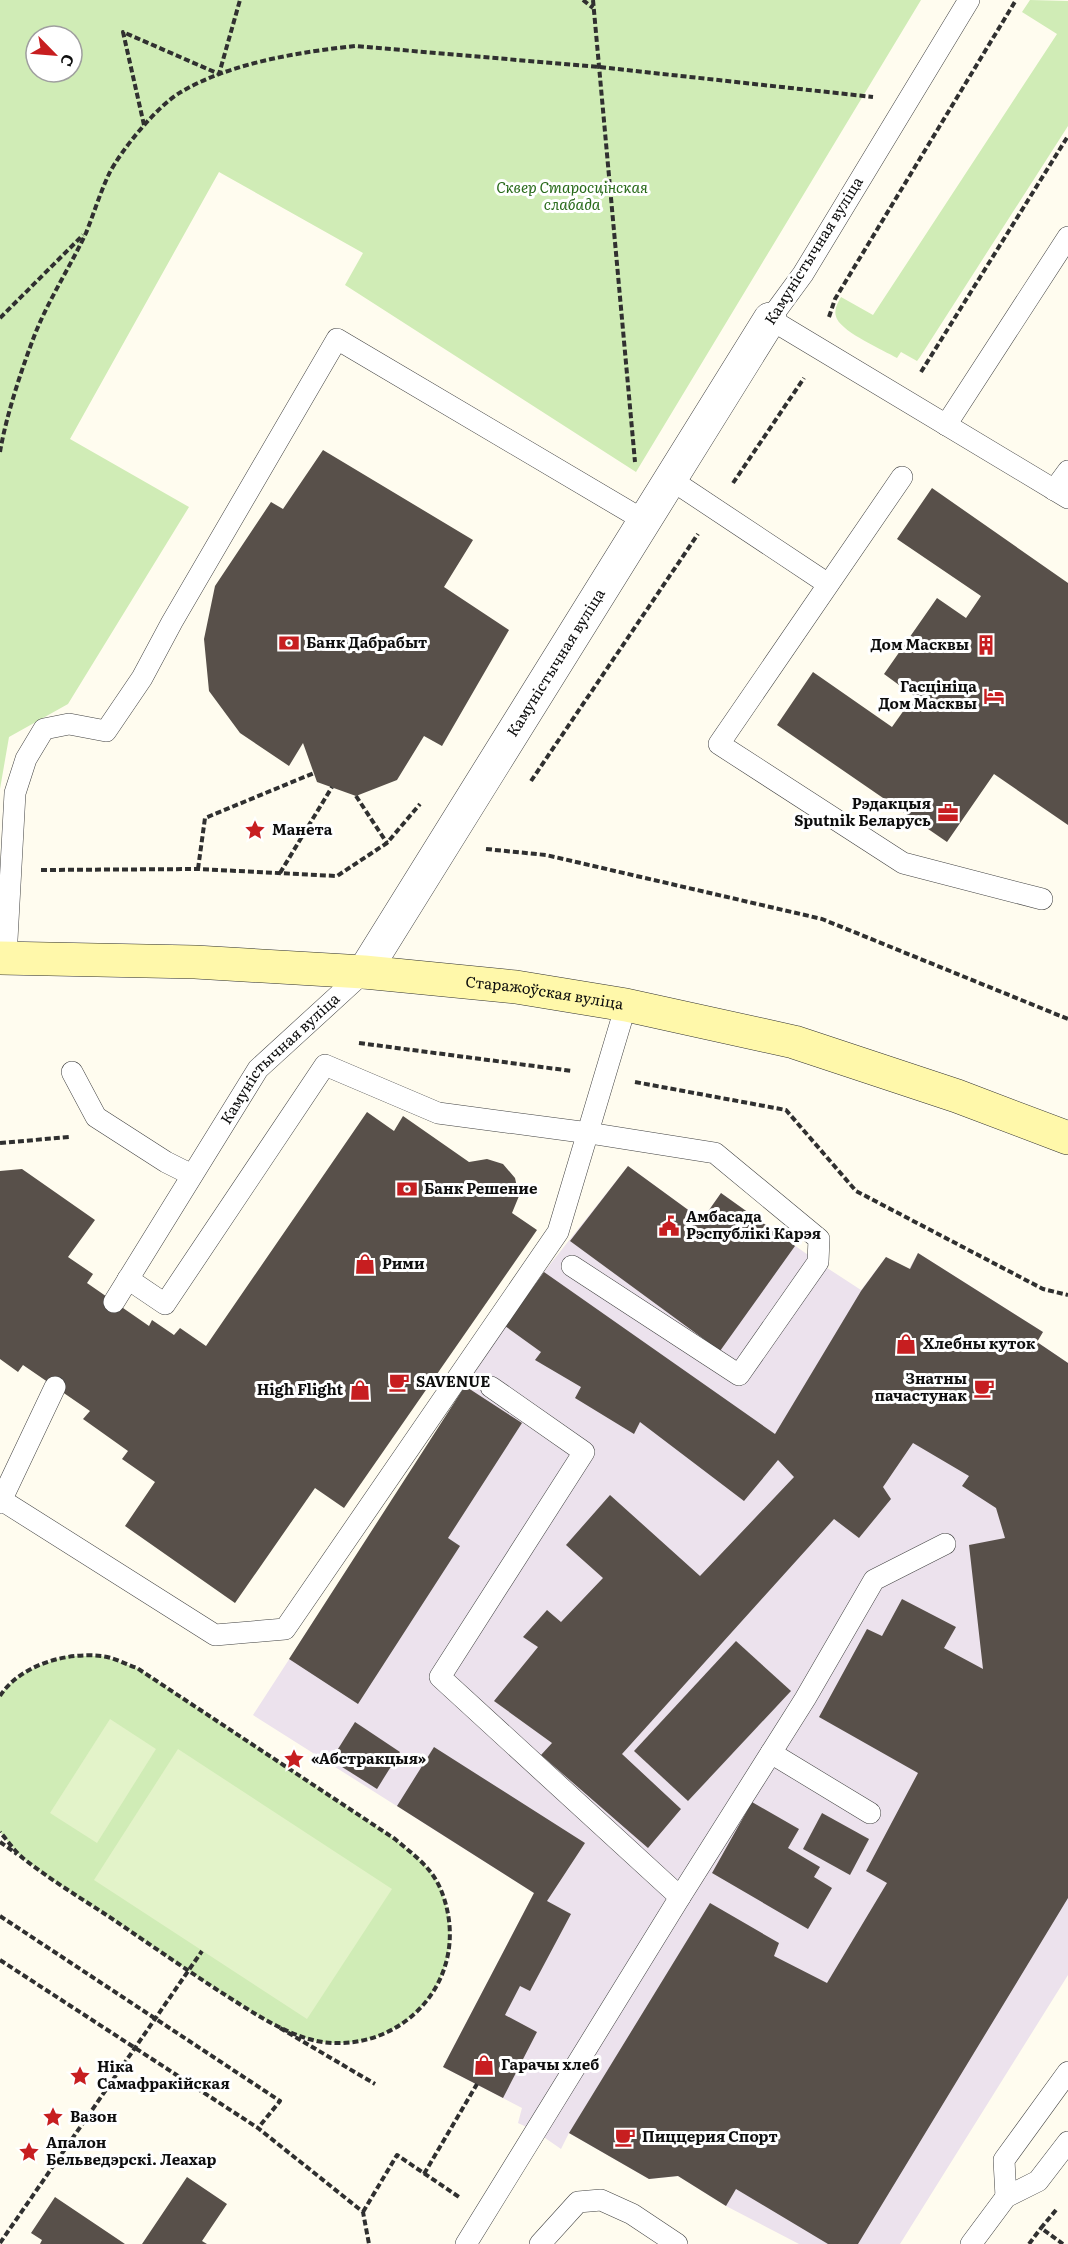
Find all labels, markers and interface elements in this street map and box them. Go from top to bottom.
north arrow [24,24,84,84]
text: С [55,51,82,71]
street label: Камуністычная вуліца [758,171,868,329]
park label: Сквер Старосцінская слабада [496,175,648,215]
street label: Камуністычная вуліца [500,583,610,741]
place label: Банк Дабрабыт [306,630,427,653]
bank icon: Банк Дабрабыт [277,631,301,655]
place label: Дом Масквы [870,632,969,655]
building icon: Дом Масквы [974,633,998,657]
place label: Гасцініца Дом Масквы [878,674,977,714]
hotel icon: Гасцініца Дом Масквы [982,684,1006,708]
place label: Рэдакцыя Sputnik Беларусь [794,791,931,831]
office icon: Рэдакцыя Sputnik Беларусь [936,801,960,825]
place label: Манета [272,817,333,840]
place icon: Манета [243,818,267,842]
street label: Старажоўская вуліца [464,969,626,1015]
street label: Камуністычная вуліца [214,986,345,1128]
place label: Банк Решение [424,1176,538,1199]
bank icon: Банк Решение [395,1177,419,1201]
place label: Амбасада Рэспублікі Карэя [686,1204,822,1244]
public building icon: Амбасада Рэспублікі Карэя [657,1214,681,1238]
place label: Рими [382,1251,425,1274]
shop icon: Рими [353,1252,377,1276]
place label: Хлебны куток [923,1331,1036,1354]
shop icon: Хлебны куток [894,1332,918,1356]
place label: Знатны пачастунак [874,1366,967,1406]
place label: SAVENUE [416,1369,490,1392]
cafe icon: SAVENUE [387,1370,411,1394]
cafe icon: Знатны пачастунак [972,1376,996,1400]
place label: High Flight [257,1377,343,1400]
shop icon: High Flight [348,1378,372,1402]
place label: «Абстракцыя» [311,1746,426,1769]
place icon: «Абстракцыя» [282,1747,306,1771]
place label: Гарачы хлеб [501,2052,599,2075]
shop icon: Гарачы хлеб [472,2053,496,2077]
place label: Ніка Самафракійская [97,2054,230,2094]
place icon: Ніка Самафракійская [68,2064,92,2088]
place label: Вазон [70,2104,117,2127]
place icon: Вазон [41,2105,65,2129]
place label: Пиццерия Спорт [642,2124,778,2147]
cafe icon: Пиццерия Спорт [613,2125,637,2149]
place label: Апалон Бельведэрскі. Леахар [46,2130,217,2170]
place icon: Апалон Бельведэрскі. Леахар [17,2140,41,2164]

